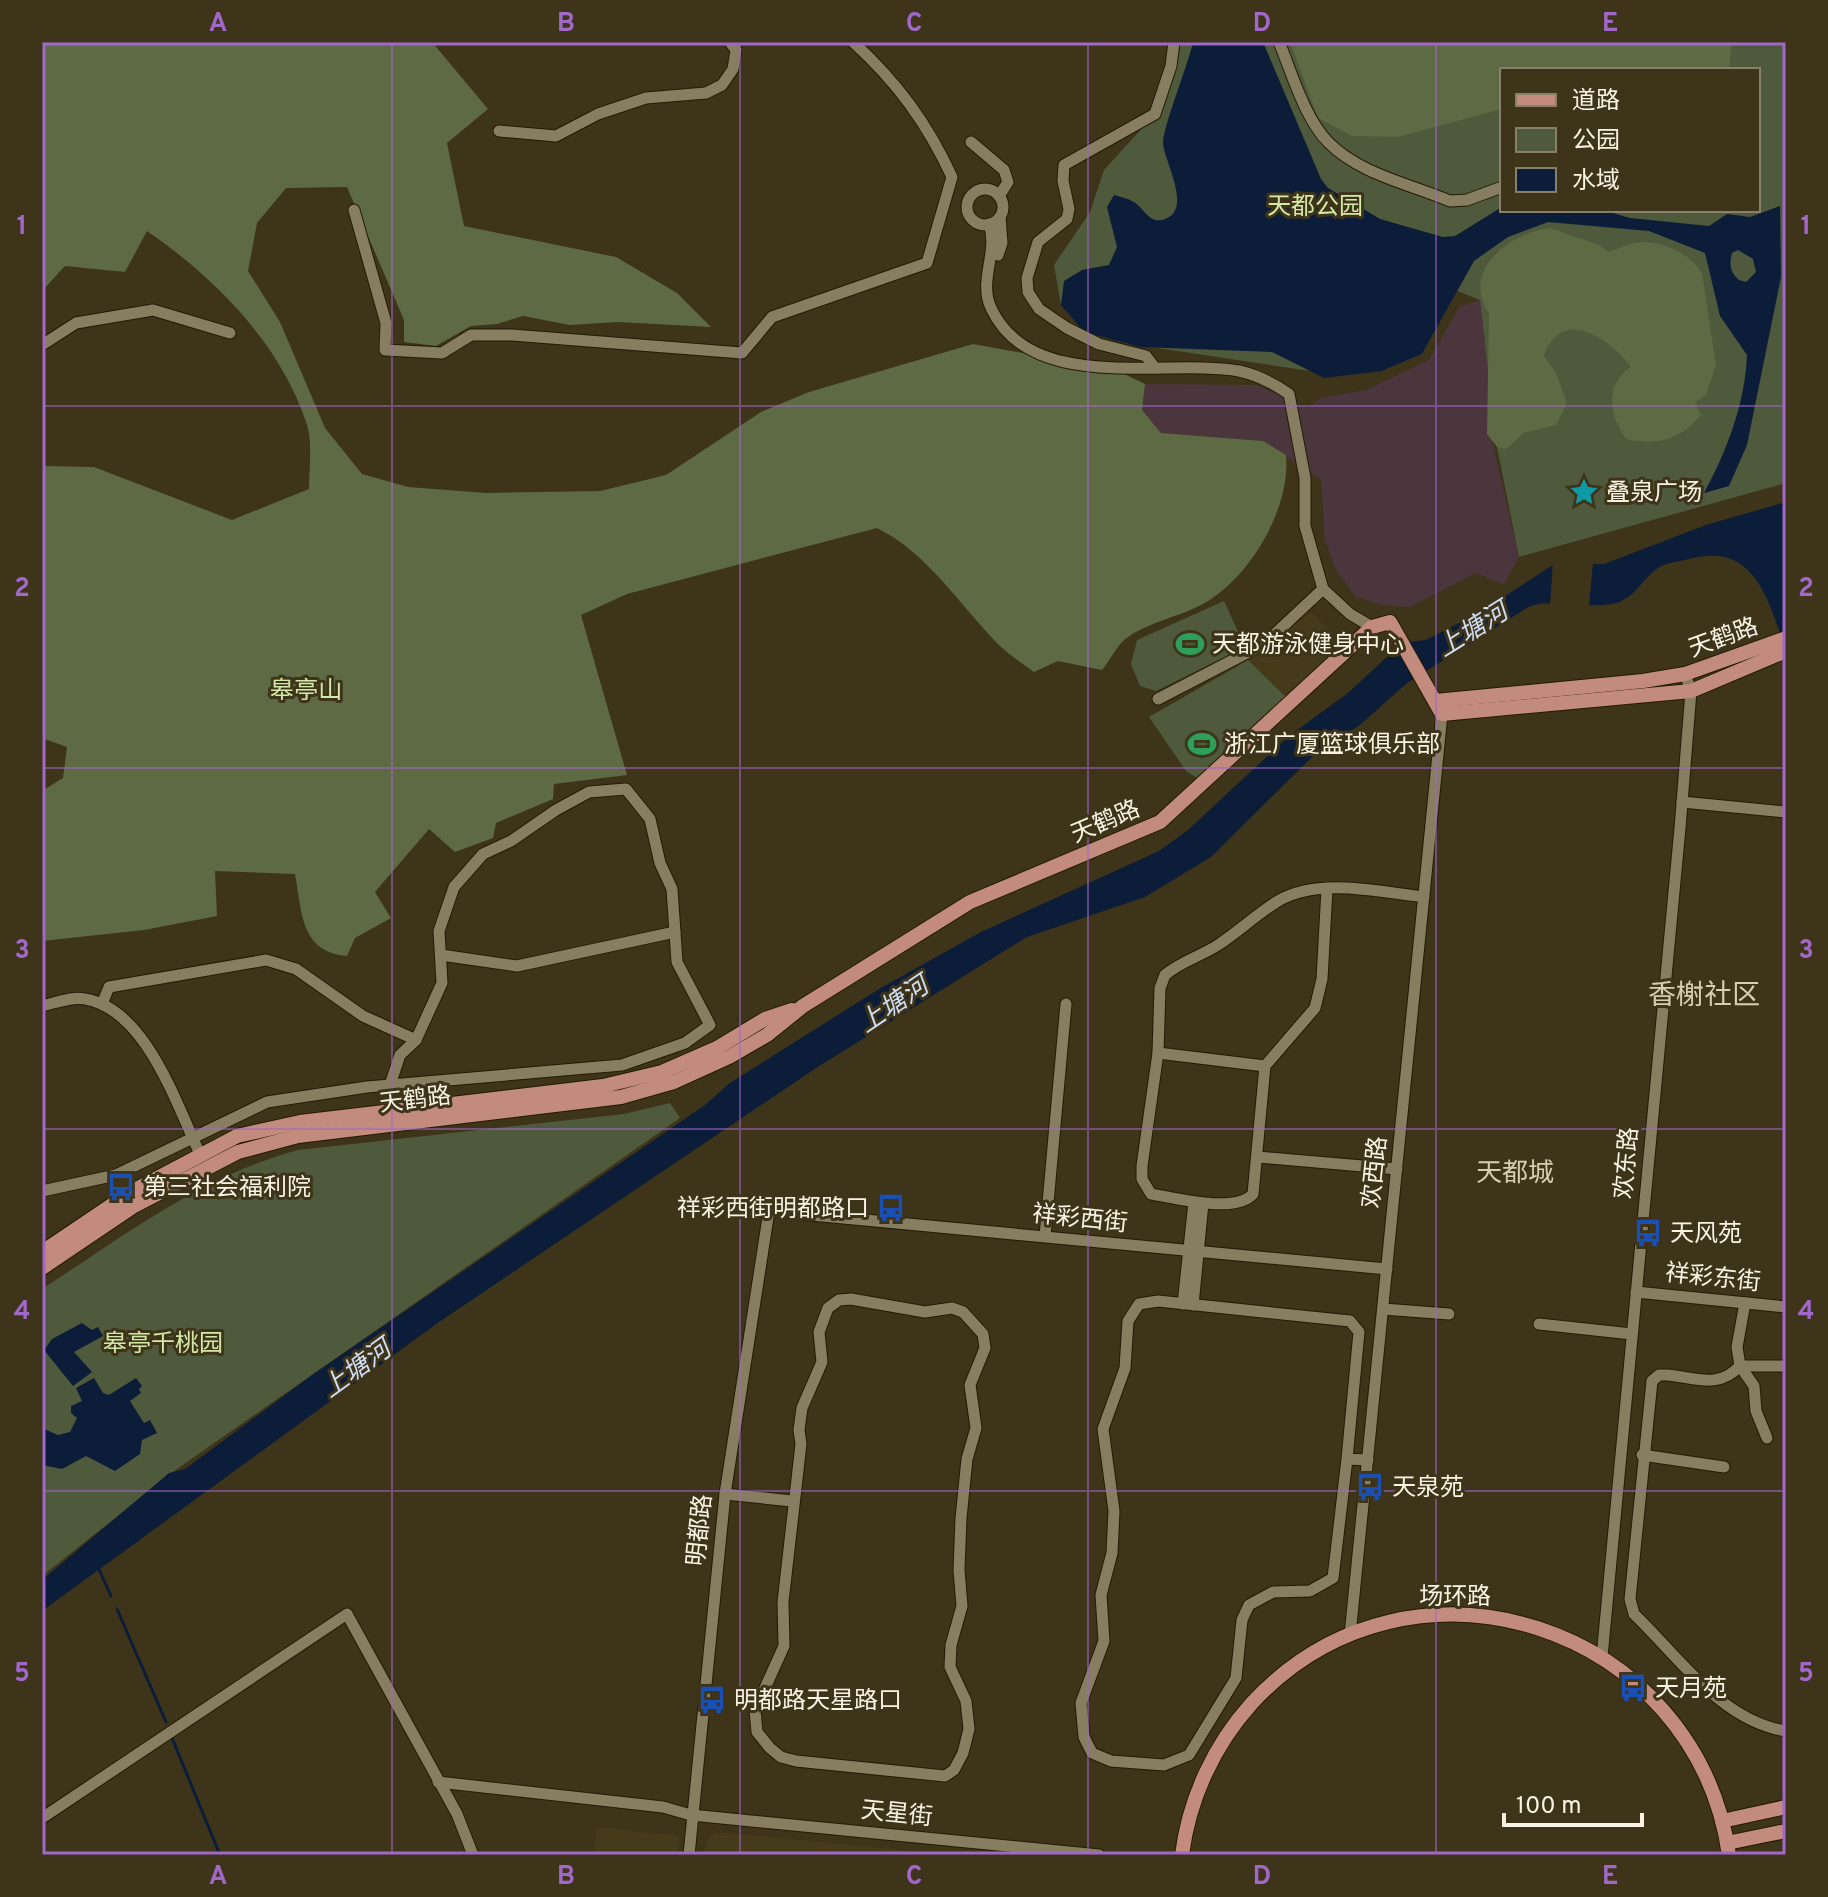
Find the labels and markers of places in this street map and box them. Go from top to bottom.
place icon: 叠泉广场 [1569,477,1599,507]
place label: 叠泉广场 [1606,479,1702,509]
sports icon: 天都游泳健身中心 [1175,629,1205,659]
place label: 天都游泳健身中心 [1212,631,1404,661]
sports icon: 浙江广厦篮球俱乐部 [1187,729,1217,759]
place label: 浙江广厦篮球俱乐部 [1224,731,1440,761]
bus stop icon: 第三社会福利院 [106,1172,136,1202]
place label: 第三社会福利院 [143,1174,311,1204]
bus stop icon: 祥彩西街明都路口 [876,1193,906,1223]
place label: 祥彩西街明都路口 [677,1195,869,1225]
bus stop icon: 天风苑 [1633,1218,1663,1248]
place label: 天风苑 [1670,1220,1742,1250]
bus stop icon: 天泉苑 [1355,1472,1385,1502]
place label: 天泉苑 [1392,1474,1464,1504]
bus stop icon: 天月苑 [1618,1673,1648,1703]
place label: 天月苑 [1655,1675,1727,1705]
bus stop icon: 明都路天星路口 [697,1685,727,1715]
place label: 明都路天星路口 [734,1687,902,1717]

